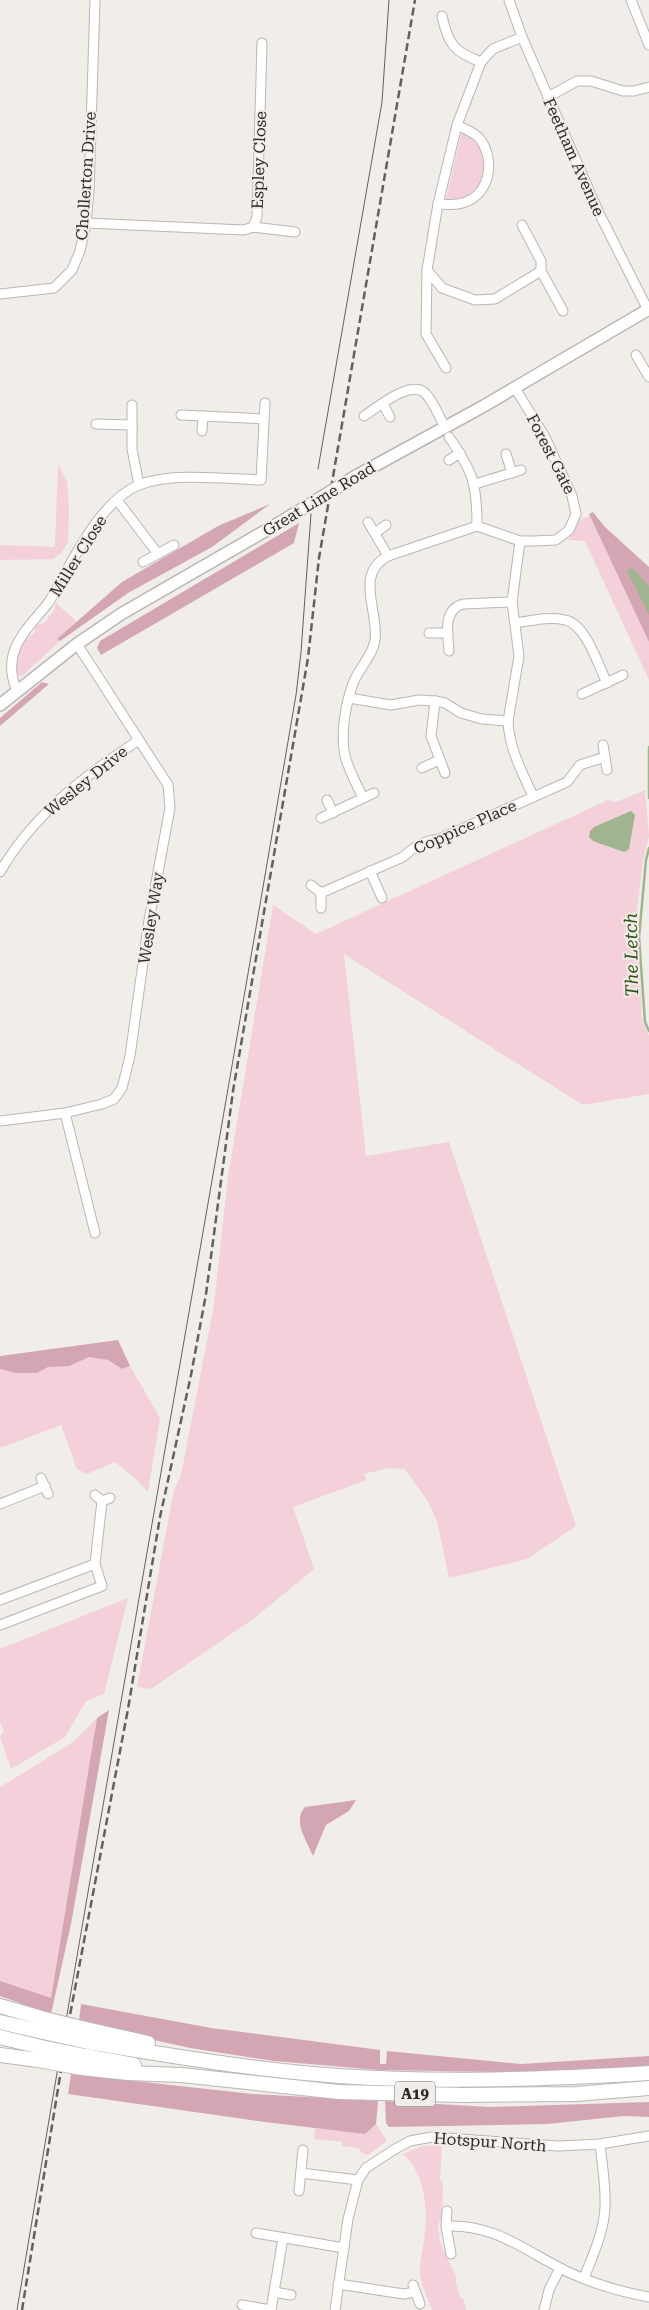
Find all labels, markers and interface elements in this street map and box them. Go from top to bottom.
street label: Feetham Avenue [539,95,609,219]
street label: Espley Close [248,110,270,209]
street label: Chollerton Drive [72,111,100,241]
street label: Forest Gate [523,411,579,497]
street label: Great Lime Road [259,458,379,540]
street label: Miller Close [46,512,111,600]
street label: Wesley Drive [41,742,131,820]
street label: Coppice Place [411,796,520,858]
street label: Wesley Way [134,870,168,965]
water label: The Letch [620,913,642,997]
road number: A19 [395,2082,435,2106]
street label: Hotspur North [433,2129,547,2155]

